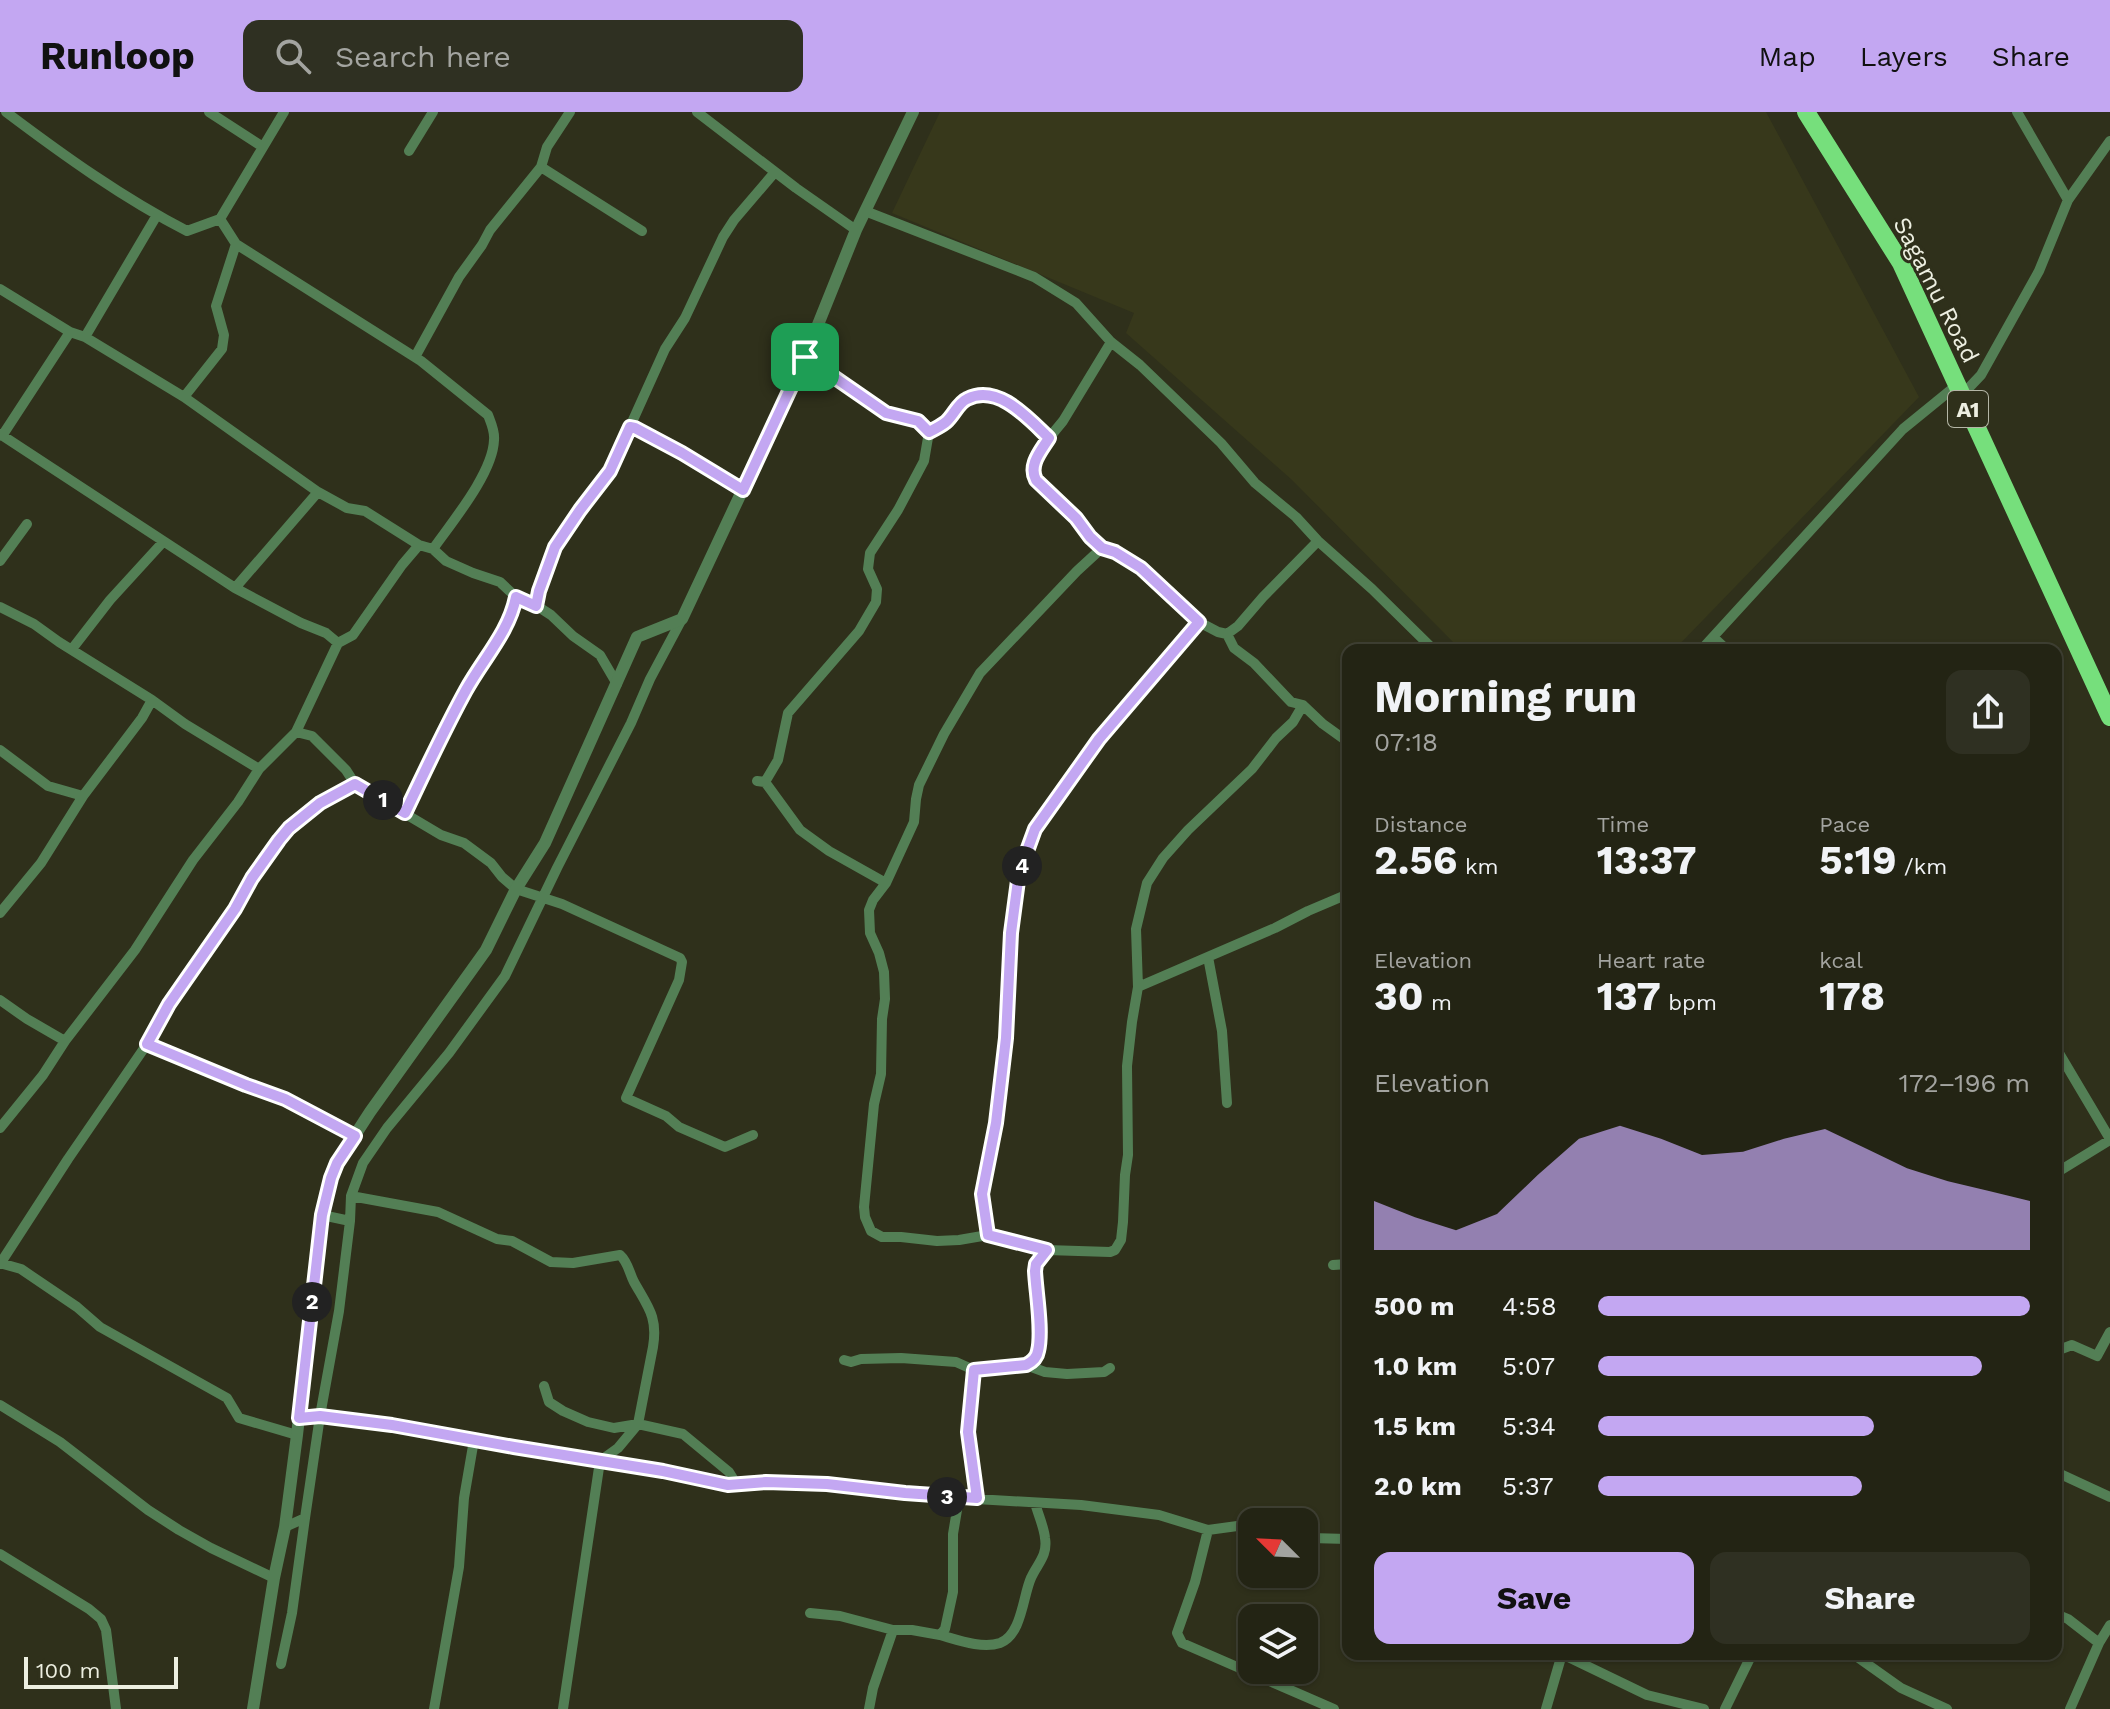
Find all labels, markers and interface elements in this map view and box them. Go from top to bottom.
search box [243,20,803,92]
text: Runloop [40,34,195,78]
icon: search [271,34,315,78]
text: Search here [335,39,511,74]
text: Map [1759,40,1816,73]
text: Layers [1860,40,1948,73]
text: Share [1992,40,2070,73]
street label: Sagamu Road [1887,213,1985,367]
pin [771,323,839,391]
icon: arrive [783,335,827,379]
road number: A1 [1948,391,1988,427]
button: share [1946,670,2030,754]
text: Morning run [1374,671,1637,723]
text: 07:18 [1374,727,1438,757]
pin: 1 [363,780,403,820]
text: 1 [378,787,388,812]
text: Distance [1374,812,1468,837]
text: Time [1597,812,1649,837]
text: Pace [1819,812,1870,837]
text: 2.56 [1374,837,1457,884]
text: 13:37 [1597,837,1697,884]
text: 5:19 [1819,837,1897,884]
pin: 4 [1002,846,1042,886]
text: 4 [1015,853,1029,878]
text: km [1457,854,1498,879]
text: /km [1897,854,1947,879]
text: Elevation [1374,948,1472,973]
text: Heart rate [1597,948,1705,973]
text: kcal [1819,948,1863,973]
text: 30 [1374,973,1423,1020]
text: 137 [1597,973,1661,1020]
text: 178 [1819,973,1885,1020]
text: m [1423,990,1452,1015]
text: bpm [1661,990,1717,1015]
text: Elevation [1374,1068,1490,1098]
text: 172–196 m [1899,1068,2030,1098]
pin: 2 [292,1282,332,1322]
text: 2 [305,1289,319,1314]
text: 500 m [1374,1291,1455,1321]
text: 4:58 [1502,1291,1557,1321]
text: 1.0 km [1374,1351,1457,1381]
text: 5:07 [1502,1351,1555,1381]
text: 1.5 km [1374,1411,1456,1441]
text: 5:34 [1502,1411,1556,1441]
text: 2.0 km [1374,1471,1462,1501]
text: 5:37 [1502,1471,1554,1501]
pin: 3 [927,1477,967,1517]
text: 3 [940,1484,954,1509]
north arrow [1238,1508,1318,1588]
map controls [1238,1508,1318,1684]
button: Save [1374,1552,1694,1644]
button: Share [1710,1552,2030,1644]
button: layers [1238,1604,1318,1684]
scale bar [24,1653,178,1689]
text: 100 m [36,1658,100,1683]

